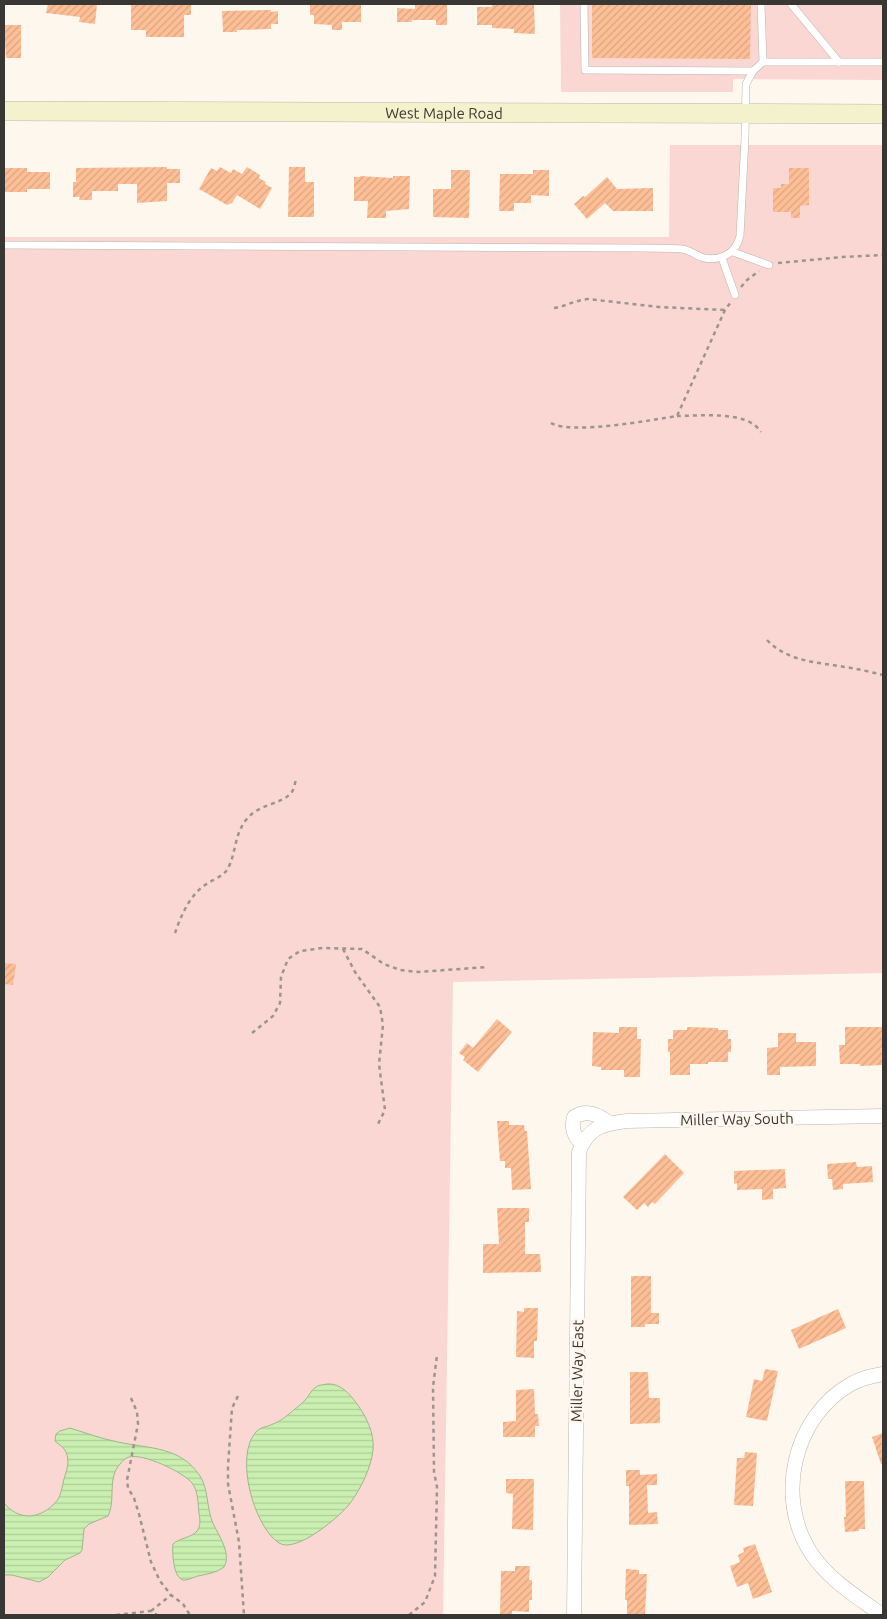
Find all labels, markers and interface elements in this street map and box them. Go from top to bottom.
street label: West Maple Road [385,104,503,121]
street label: Miller Way South [680,1110,794,1128]
street label: Miller Way East [568,1320,586,1422]

